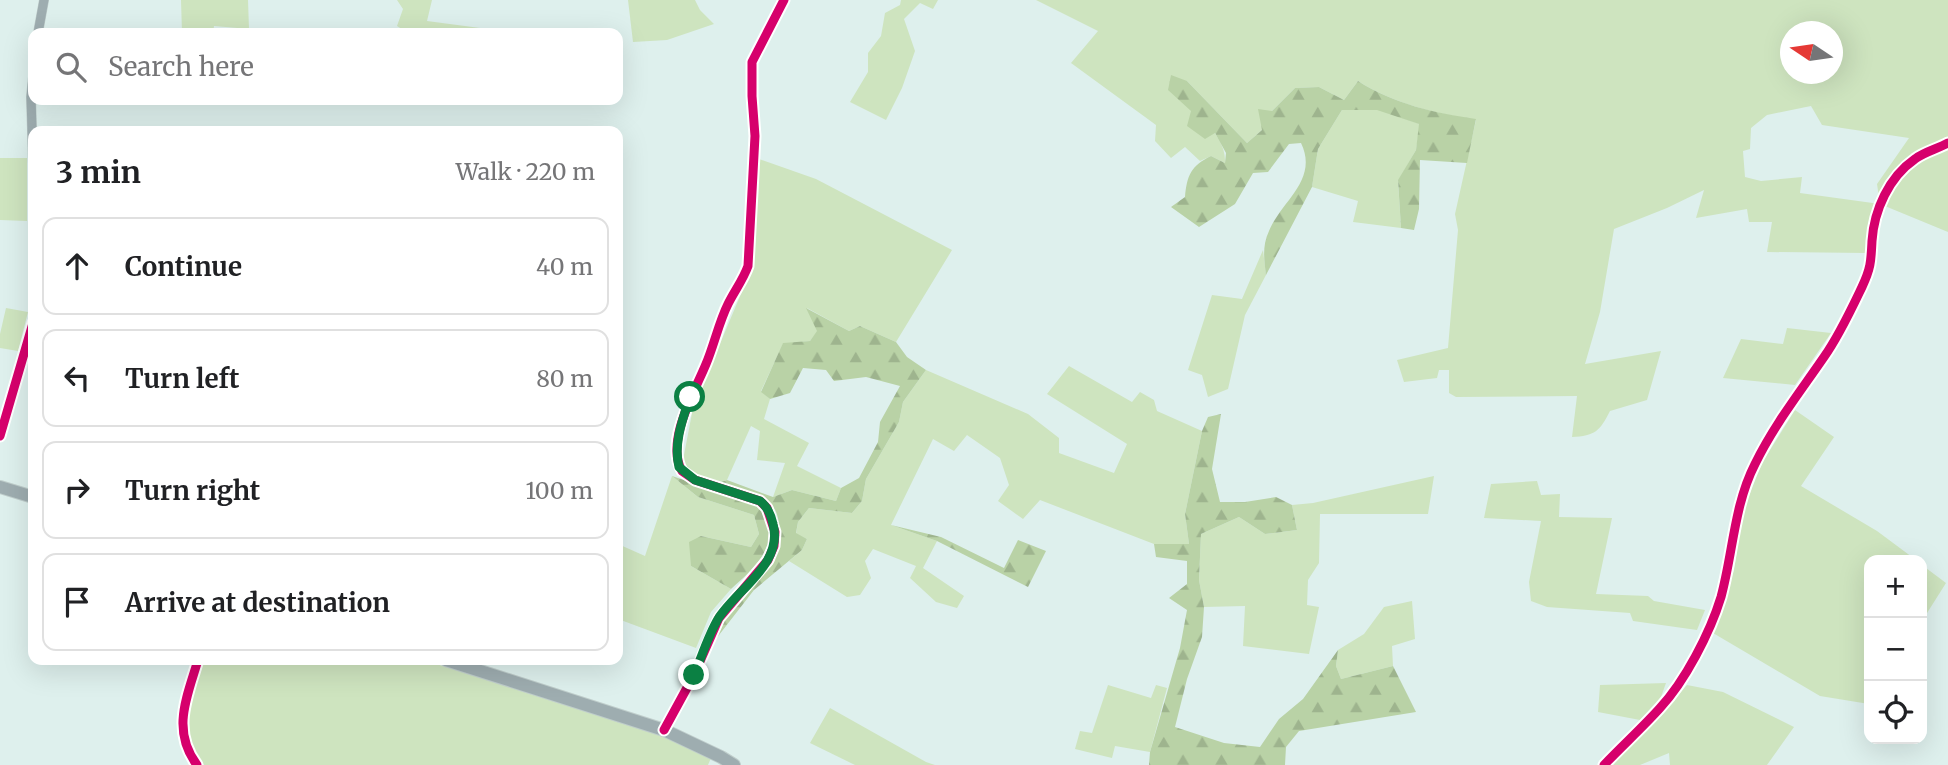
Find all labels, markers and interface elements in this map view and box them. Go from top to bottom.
north arrow [1780,21,1843,84]
search box [28,28,623,105]
icon: search [52,48,90,86]
text: Search here [108,50,254,83]
text: 3 min [56,153,141,191]
text: Walk · 220 m [456,157,595,186]
icon: ahead [58,247,96,285]
text: Continue [125,250,242,283]
text: 40 m [536,252,593,281]
icon: left [58,359,96,397]
text: Turn left [125,362,239,395]
text: 80 m [536,364,593,393]
route start [674,381,705,412]
icon: right [58,471,96,509]
text: Turn right [125,474,260,507]
text: 100 m [525,476,593,505]
map controls [1864,555,1927,744]
button: + [1864,555,1927,618]
icon: arrive [58,583,96,621]
text: Arrive at destination [125,586,390,619]
button: − [1864,618,1927,681]
route end [678,659,709,690]
button: locate [1864,681,1927,744]

